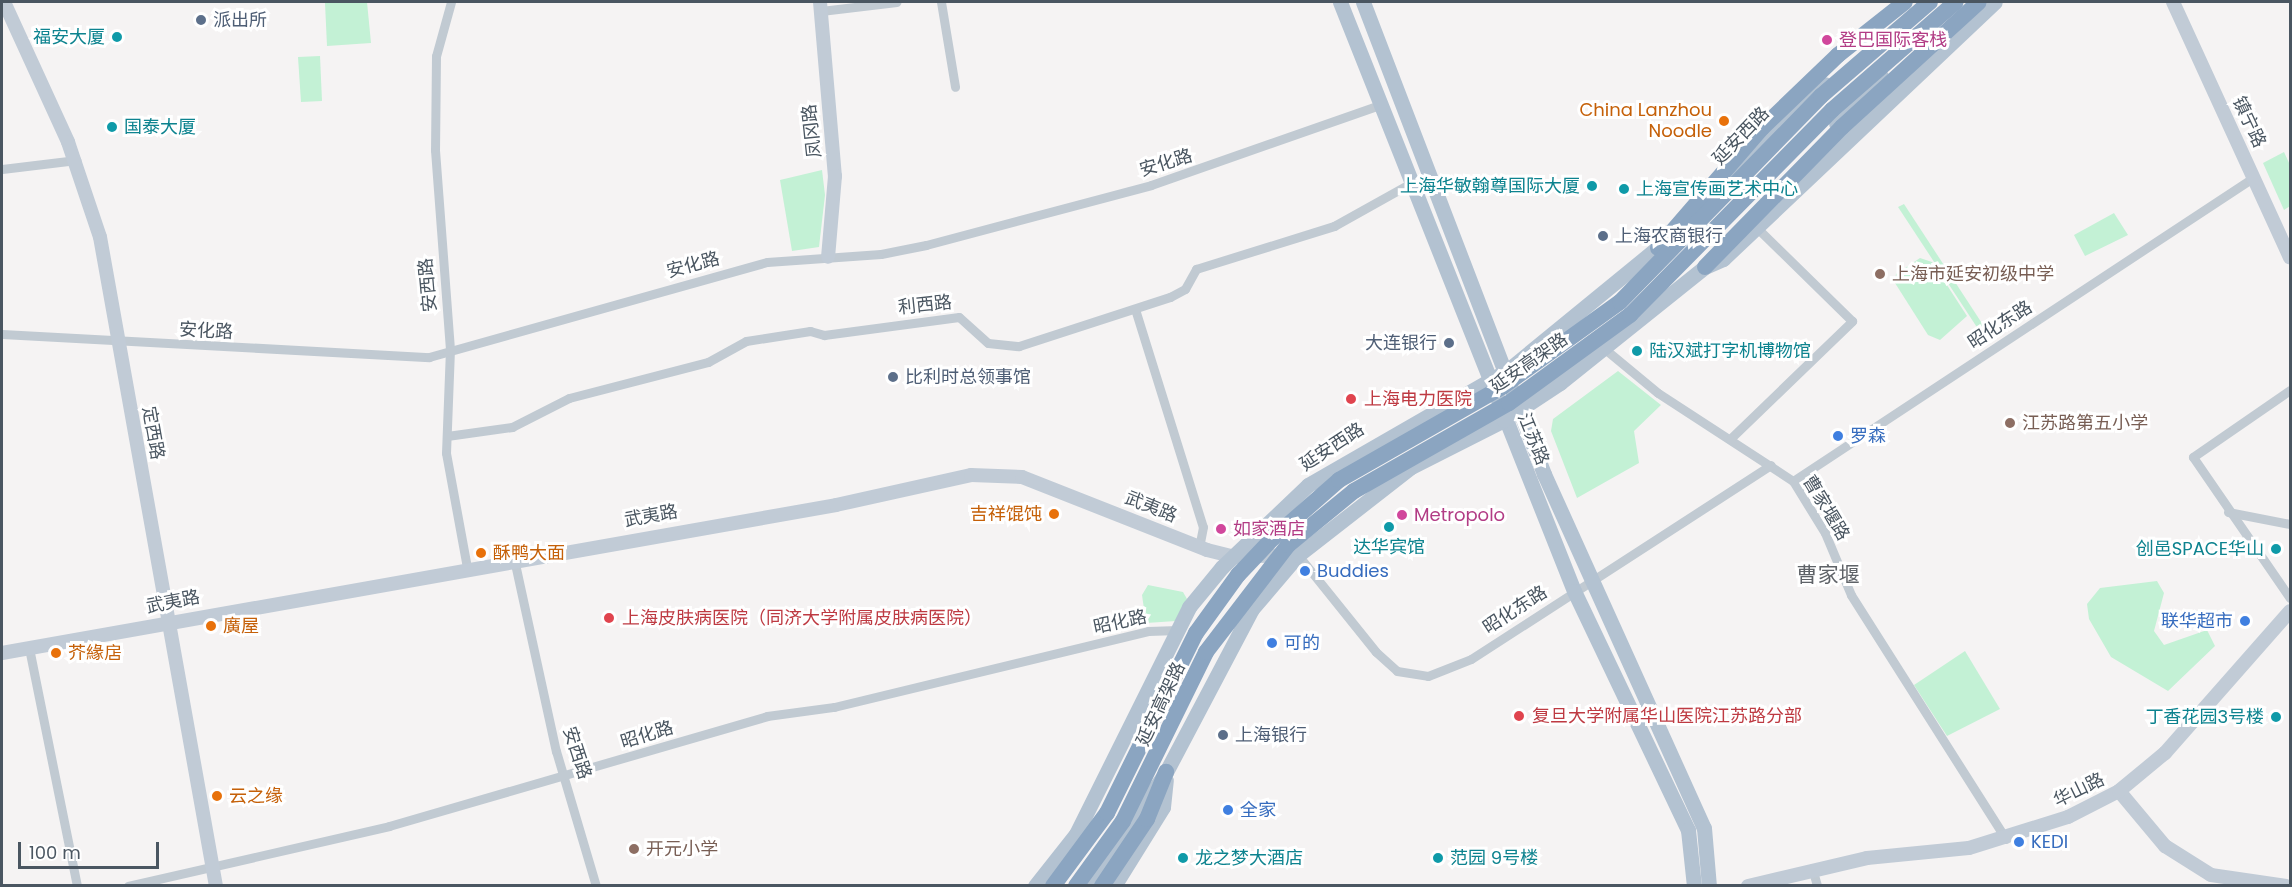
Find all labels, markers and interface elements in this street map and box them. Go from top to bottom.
place label: 派出所 [213,9,267,31]
marker: 派出所 [194,13,208,27]
place label: 福安大厦 [33,26,105,48]
place label: 登巴国际客栈 [1839,29,1947,51]
marker: 福安大厦 [110,30,124,44]
marker: 登巴国际客栈 [1820,33,1834,47]
street label: 镇宁路 [2228,93,2270,151]
place label: China Lanzhou Noodle [1579,100,1712,142]
street label: 凤冈路 [798,103,826,159]
street label: 延安西路 [1708,103,1774,169]
marker: China Lanzhou Noodle [1717,114,1731,128]
place label: 国泰大厦 [124,116,196,138]
marker: 国泰大厦 [105,120,119,134]
street label: 安化路 [1137,145,1195,181]
place label: 上海华敏翰尊国际大厦 [1400,175,1580,197]
place label: 上海宣传画艺术中心 [1636,178,1798,200]
marker: 上海华敏翰尊国际大厦 [1585,179,1599,193]
marker: 上海宣传画艺术中心 [1617,182,1631,196]
place label: 上海农商银行 [1615,225,1723,247]
marker: 上海农商银行 [1596,229,1610,243]
street label: 安化路 [664,248,722,282]
street label: 安西路 [415,257,441,313]
place label: 上海市延安初级中学 [1892,263,2054,285]
marker: 上海市延安初级中学 [1873,267,1887,281]
street label: 利西路 [897,291,953,319]
street label: 昭化东路 [1964,296,2036,354]
street label: 安化路 [178,319,234,343]
street label: 延安高架路 [1486,328,1572,398]
place label: 大连银行 [1365,332,1437,354]
marker: 大连银行 [1442,336,1456,350]
place label: 陆汉斌打字机博物馆 [1649,340,1811,362]
marker: 陆汉斌打字机博物馆 [1630,344,1644,358]
place label: 比利时总领事馆 [905,366,1031,388]
marker: 比利时总领事馆 [886,370,900,384]
place label: 上海电力医院 [1364,388,1472,410]
marker: 上海电力医院 [1342,390,1360,408]
street label: 定西路 [138,405,168,461]
street label: 江苏路 [1513,410,1553,468]
place label: 江苏路第五小学 [2022,412,2148,434]
marker: 江苏路第五小学 [2003,416,2017,430]
street label: 延安西路 [1296,418,1368,476]
place label: 罗森 [1850,425,1886,447]
marker: 罗森 [1831,429,1845,443]
street label: 曹家堰路 [1798,472,1854,544]
street label: 武夷路 [1122,487,1180,527]
street label: 武夷路 [623,501,679,531]
place label: 吉祥馄饨 [970,503,1042,525]
place label: Metropolo [1414,504,1505,526]
marker: 吉祥馄饨 [1047,507,1061,521]
marker: Metropolo [1395,508,1409,522]
place label: 如家酒店 [1233,518,1305,540]
marker: 达华宾馆 [1382,520,1396,534]
marker: 如家酒店 [1214,522,1228,536]
place label: 达华宾馆 [1353,536,1425,558]
place label: 创邑SPACE华山 [2136,538,2264,560]
place label: 酥鸭大面 [493,542,565,564]
marker: 创邑SPACE华山 [2269,542,2283,556]
marker: 酥鸭大面 [474,546,488,560]
place label: Buddies [1317,560,1389,582]
district label: 曹家堰 [1797,562,1859,588]
marker: Buddies [1298,564,1312,578]
street label: 昭化东路 [1479,581,1551,639]
street label: 武夷路 [144,586,202,618]
street label: 昭化路 [1091,606,1149,638]
place label: 上海皮肤病医院（同济大学附属皮肤病医院） [622,607,982,629]
marker: 上海皮肤病医院（同济大学附属皮肤病医院） [600,609,618,627]
place label: 联华超市 [2161,610,2233,632]
marker: 联华超市 [2238,614,2252,628]
place label: 廣屋 [223,615,259,637]
marker: 廣屋 [204,619,218,633]
place label: 可的 [1284,632,1320,654]
marker: 可的 [1265,636,1279,650]
place label: 芥緣扂 [68,642,122,664]
marker: 芥緣扂 [49,646,63,660]
street label: 延安高架路 [1132,659,1190,749]
place label: 复旦大学附属华山医院江苏路分部 [1532,705,1802,727]
place label: 丁香花园3号楼 [2145,706,2264,728]
marker: 复旦大学附属华山医院江苏路分部 [1510,707,1528,725]
marker: 丁香花园3号楼 [2269,710,2283,724]
street label: 昭化路 [618,717,676,753]
street label: 安西路 [558,724,596,782]
place label: 上海银行 [1235,724,1307,746]
marker: 上海银行 [1216,728,1230,742]
street label: 华山路 [2050,768,2108,812]
place label: 云之缘 [229,785,283,807]
marker: 云之缘 [210,789,224,803]
place label: 全家 [1240,799,1276,821]
marker: 全家 [1221,803,1235,817]
scale bar [21,830,162,868]
place label: KEDI [2031,831,2068,853]
marker: KEDI [2012,835,2026,849]
place label: 开元小学 [646,838,718,860]
text: 100 m [29,840,81,865]
marker: 开元小学 [627,842,641,856]
place label: 龙之梦大酒店 [1195,847,1303,869]
place label: 范园 9号楼 [1450,847,1538,869]
marker: 龙之梦大酒店 [1176,851,1190,865]
marker: 范园 9号楼 [1431,851,1445,865]

